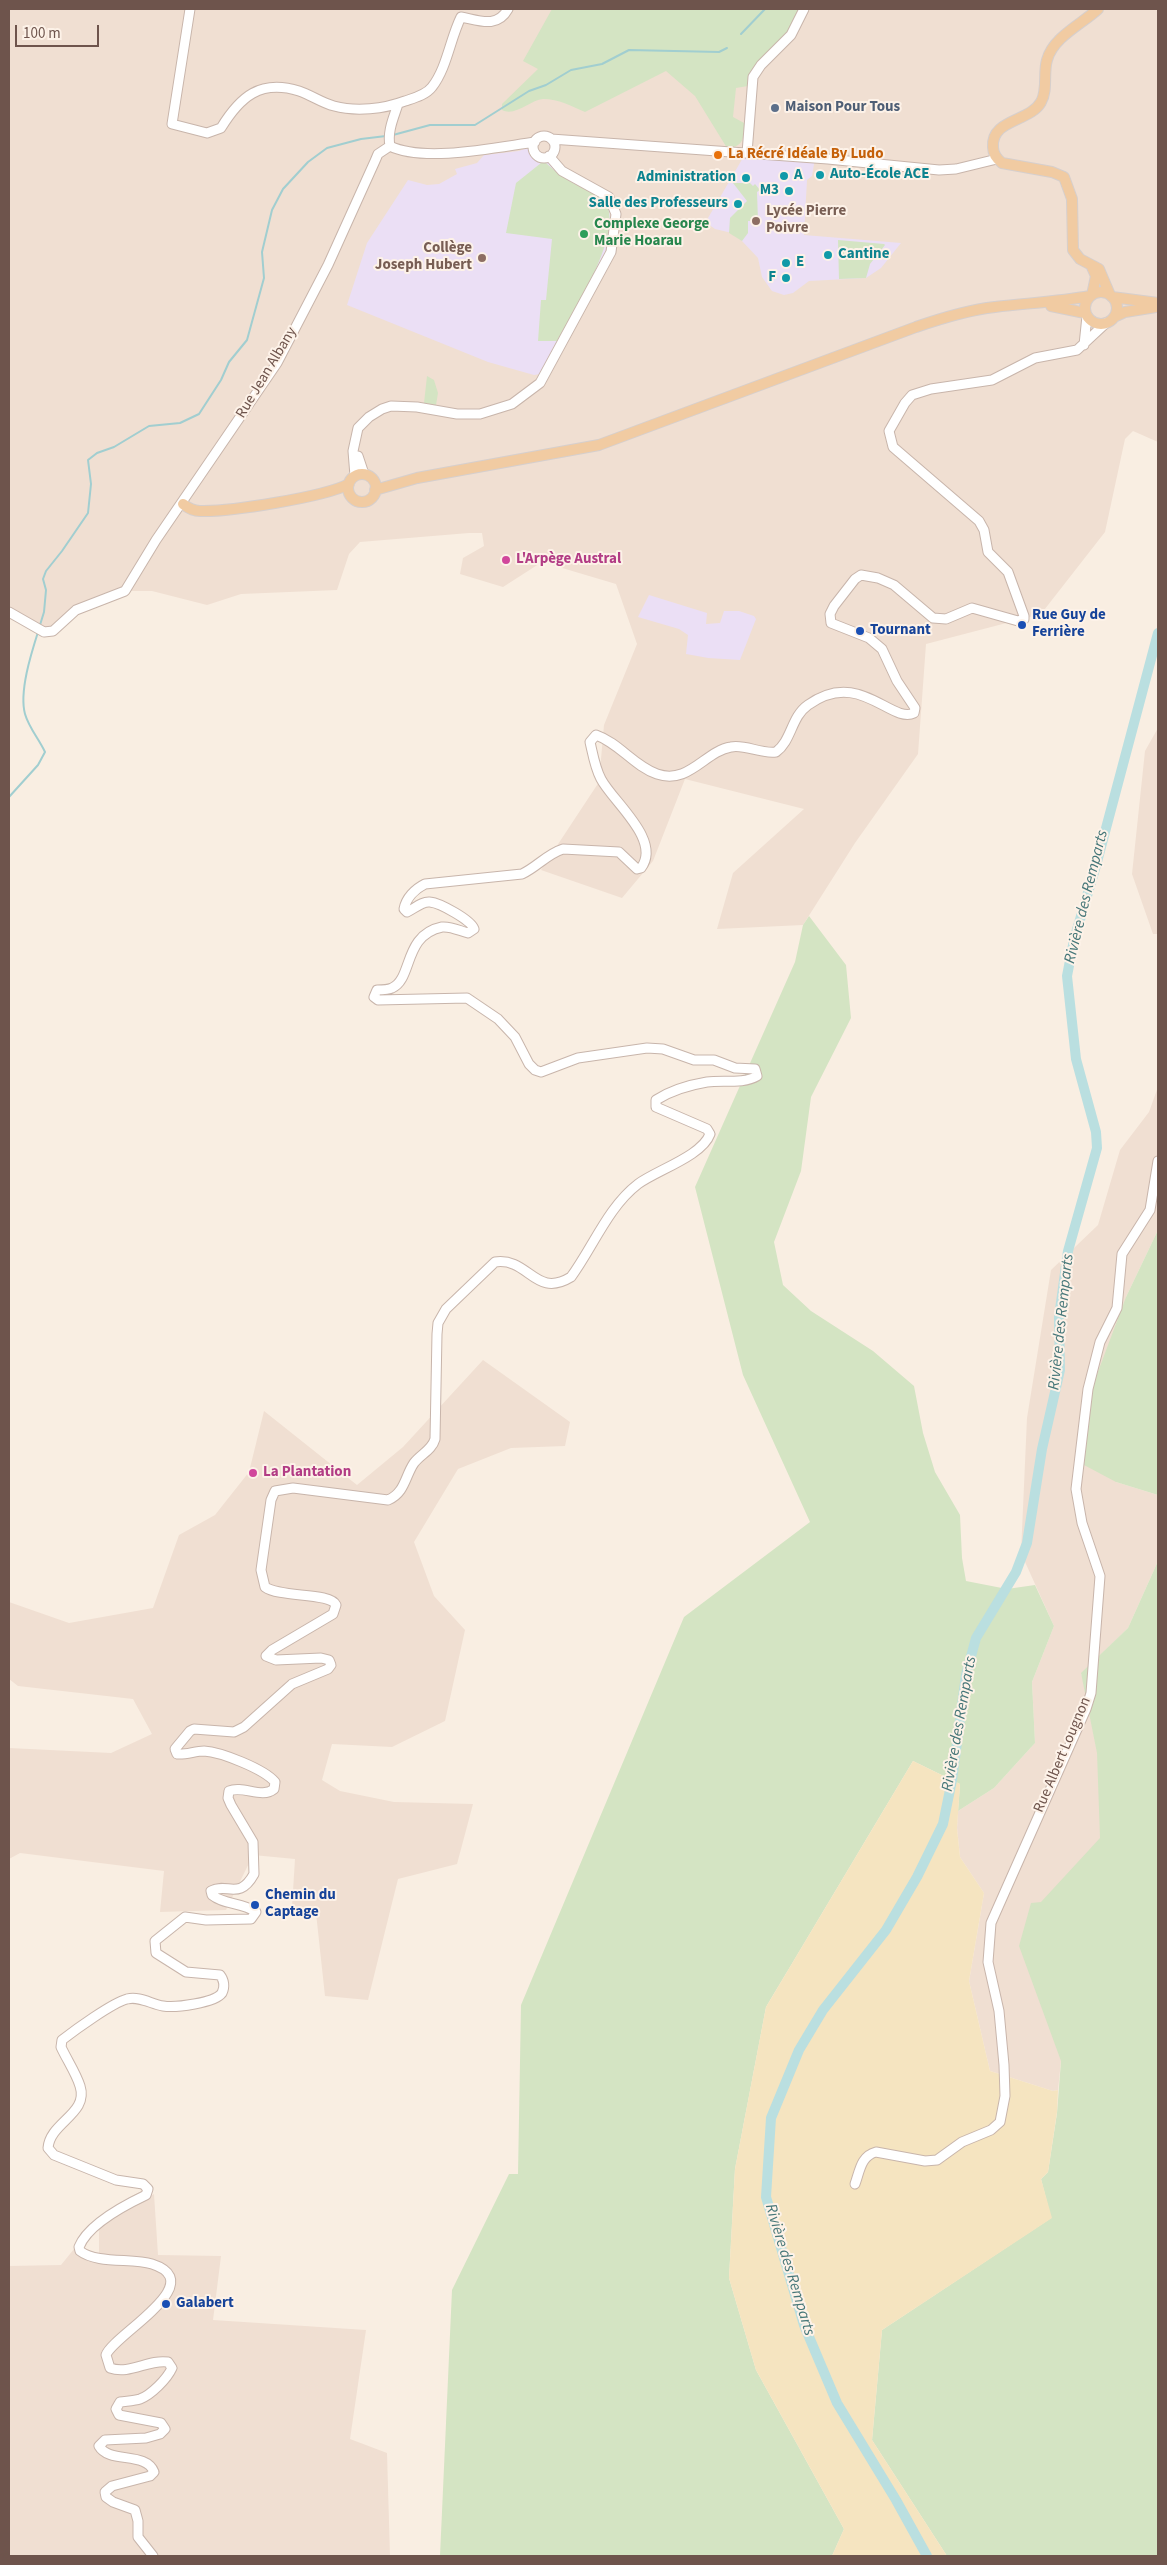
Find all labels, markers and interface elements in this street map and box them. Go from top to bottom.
scale bar [18,15,101,47]
text: 100 m [23,23,61,44]
place label: Maison Pour Tous [785,99,900,117]
marker: Maison Pour Tous [769,102,781,114]
place label: La Récré Idéale By Ludo [728,146,883,164]
marker: La Récré Idéale By Ludo [712,149,724,161]
place label: Auto-École ACE [830,166,929,184]
place label: A [794,167,803,185]
place label: Administration [637,169,736,187]
marker: Auto-École ACE [814,169,826,181]
marker: A [778,170,790,182]
marker: Administration [740,172,752,184]
place label: M3 [760,182,779,200]
marker: M3 [783,185,795,197]
place label: Salle des Professeurs [589,195,728,213]
marker: Salle des Professeurs [732,198,744,210]
place label: Lycée Pierre Poivre [766,203,846,238]
marker: Lycée Pierre Poivre [750,215,762,227]
place label: Complexe George Marie Hoarau [594,216,709,251]
marker: Complexe George Marie Hoarau [578,228,590,240]
place label: Collège Joseph Hubert [375,240,472,275]
place label: Cantine [838,246,889,264]
marker: Cantine [822,249,834,261]
marker: Collège Joseph Hubert [476,252,488,264]
place label: E [796,254,804,272]
marker: E [780,257,792,269]
place label: F [768,269,776,287]
marker: F [780,272,792,284]
street label: Rue Jean Albany [233,324,301,422]
place label: L'Arpège Austral [516,551,621,569]
marker: L'Arpège Austral [500,554,512,566]
place label: Rue Guy de Ferrière [1032,607,1106,642]
marker: Rue Guy de Ferrière [1016,619,1028,631]
place label: Tournant [870,622,931,640]
marker: Tournant [854,625,866,637]
water label: Rivière des Remparts [1061,828,1113,966]
water label: Rivière des Remparts [1045,1253,1079,1391]
place label: La Plantation [263,1464,351,1482]
marker: La Plantation [247,1467,259,1479]
water label: Rivière des Remparts [939,1655,981,1793]
street label: Rue Albert Lougnon [1031,1695,1095,1815]
place label: Chemin du Captage [265,1887,336,1922]
marker: Chemin du Captage [249,1899,261,1911]
water label: Rivière des Remparts [760,2202,818,2338]
place label: Galabert [176,2295,234,2313]
marker: Galabert [160,2298,172,2310]

